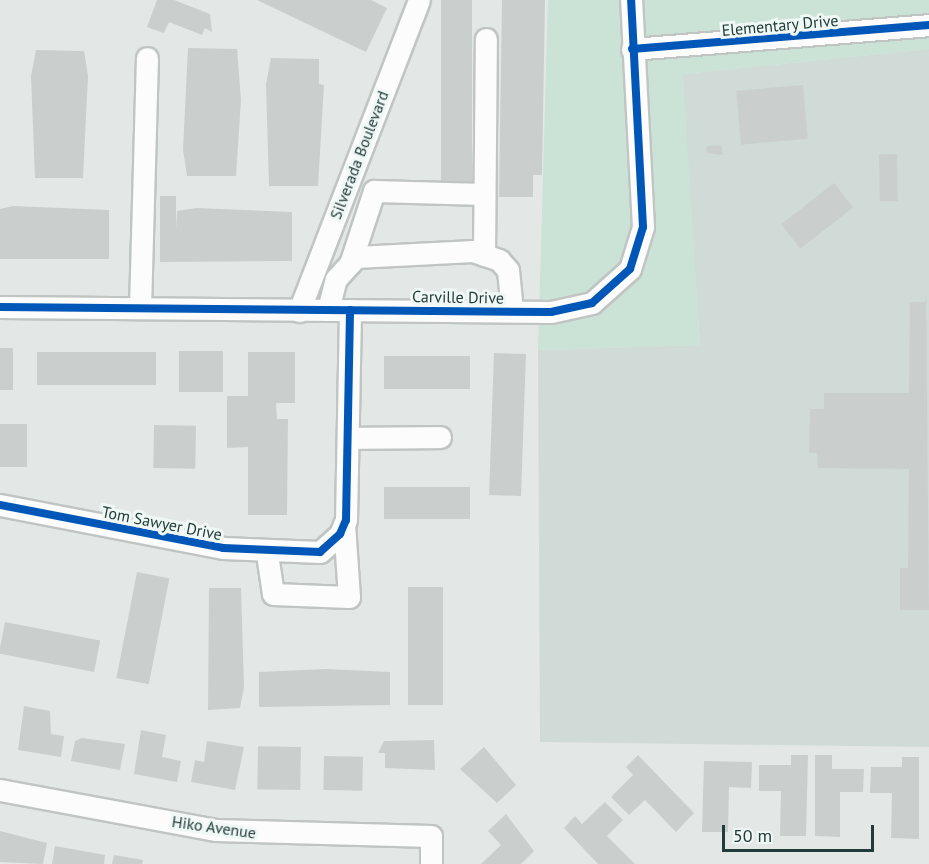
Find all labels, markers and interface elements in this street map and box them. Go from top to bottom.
street label: Elementary Drive [721,10,839,40]
street label: Silverada Boulevard [326,88,392,222]
street label: Carville Drive [412,287,504,307]
street label: Tom Sawyer Drive [100,502,224,544]
street label: Hiko Avenue [170,812,258,842]
scale bar [725,813,876,851]
text: 50 m [733,824,772,847]

